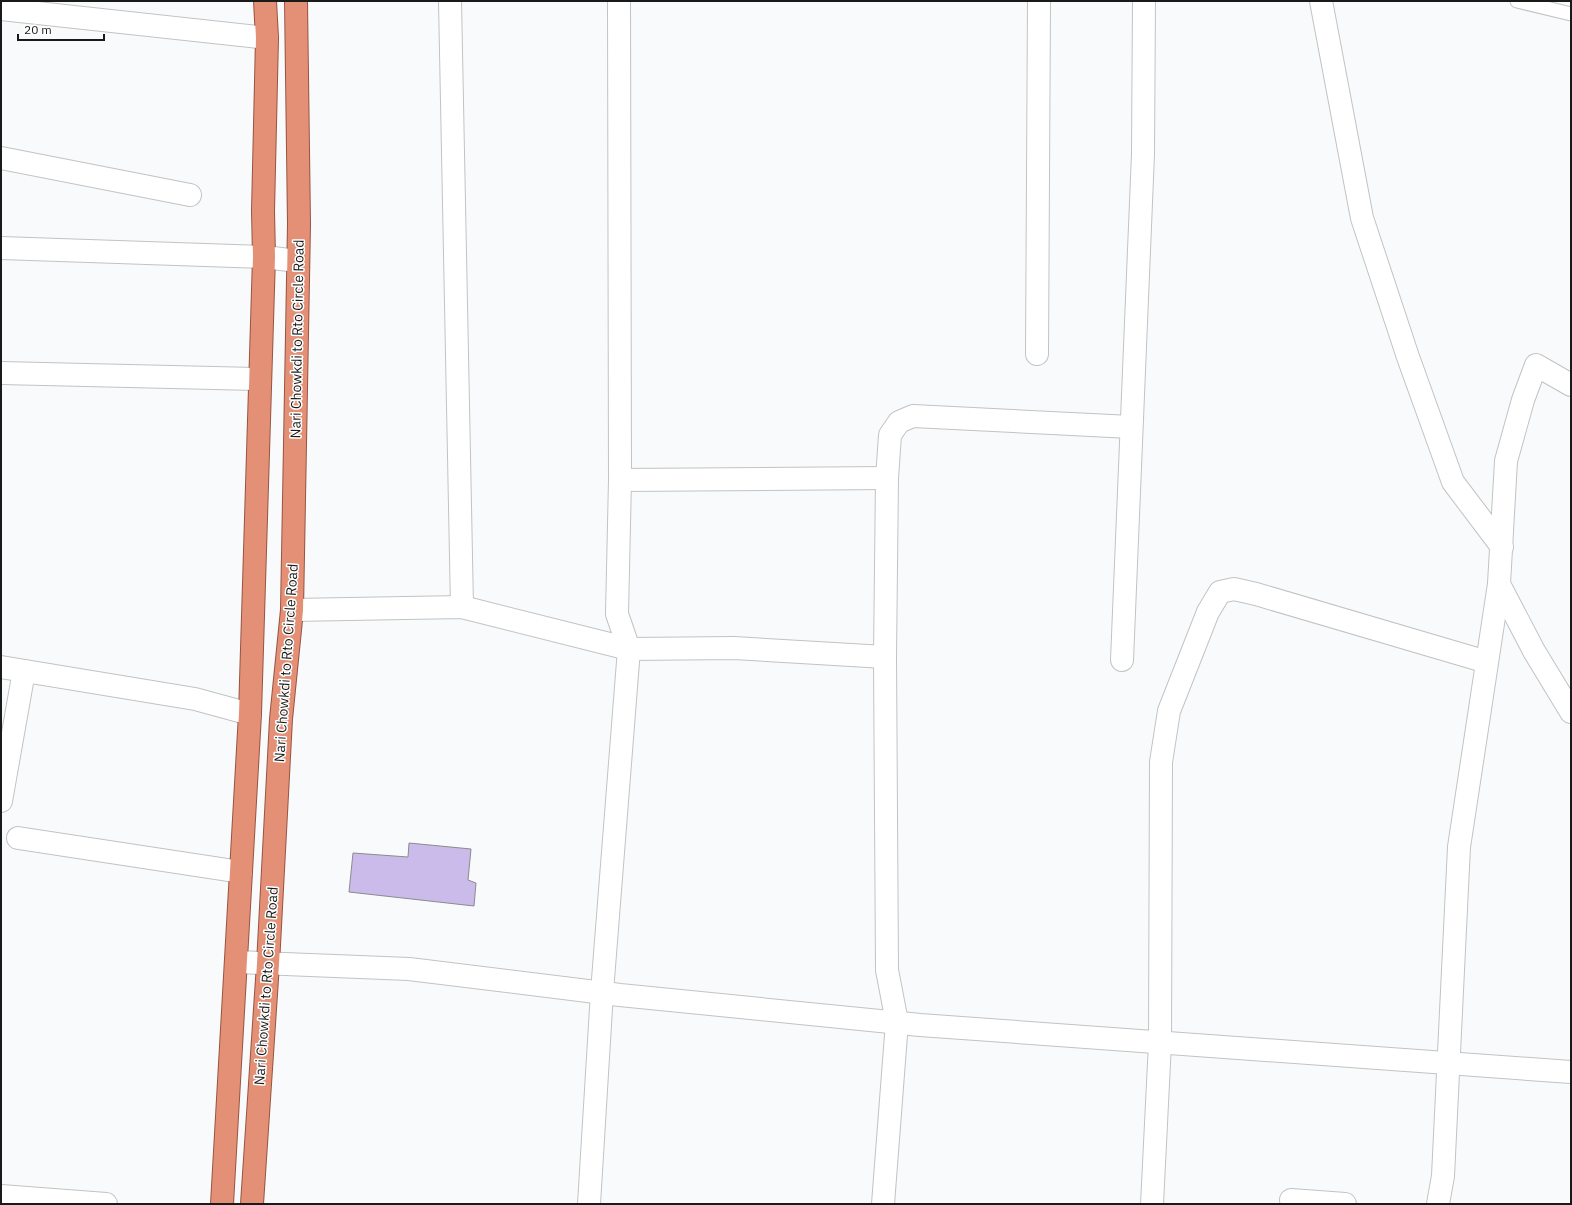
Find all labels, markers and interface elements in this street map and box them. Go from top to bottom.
scale bar [18,16,104,42]
text: 20 m [24,22,52,37]
street label: Nari Chowkdi to Rto Circle Road [286,239,308,439]
street label: Nari Chowkdi to Rto Circle Road [270,563,302,763]
street label: Nari Chowkdi to Rto Circle Road [250,886,282,1086]

